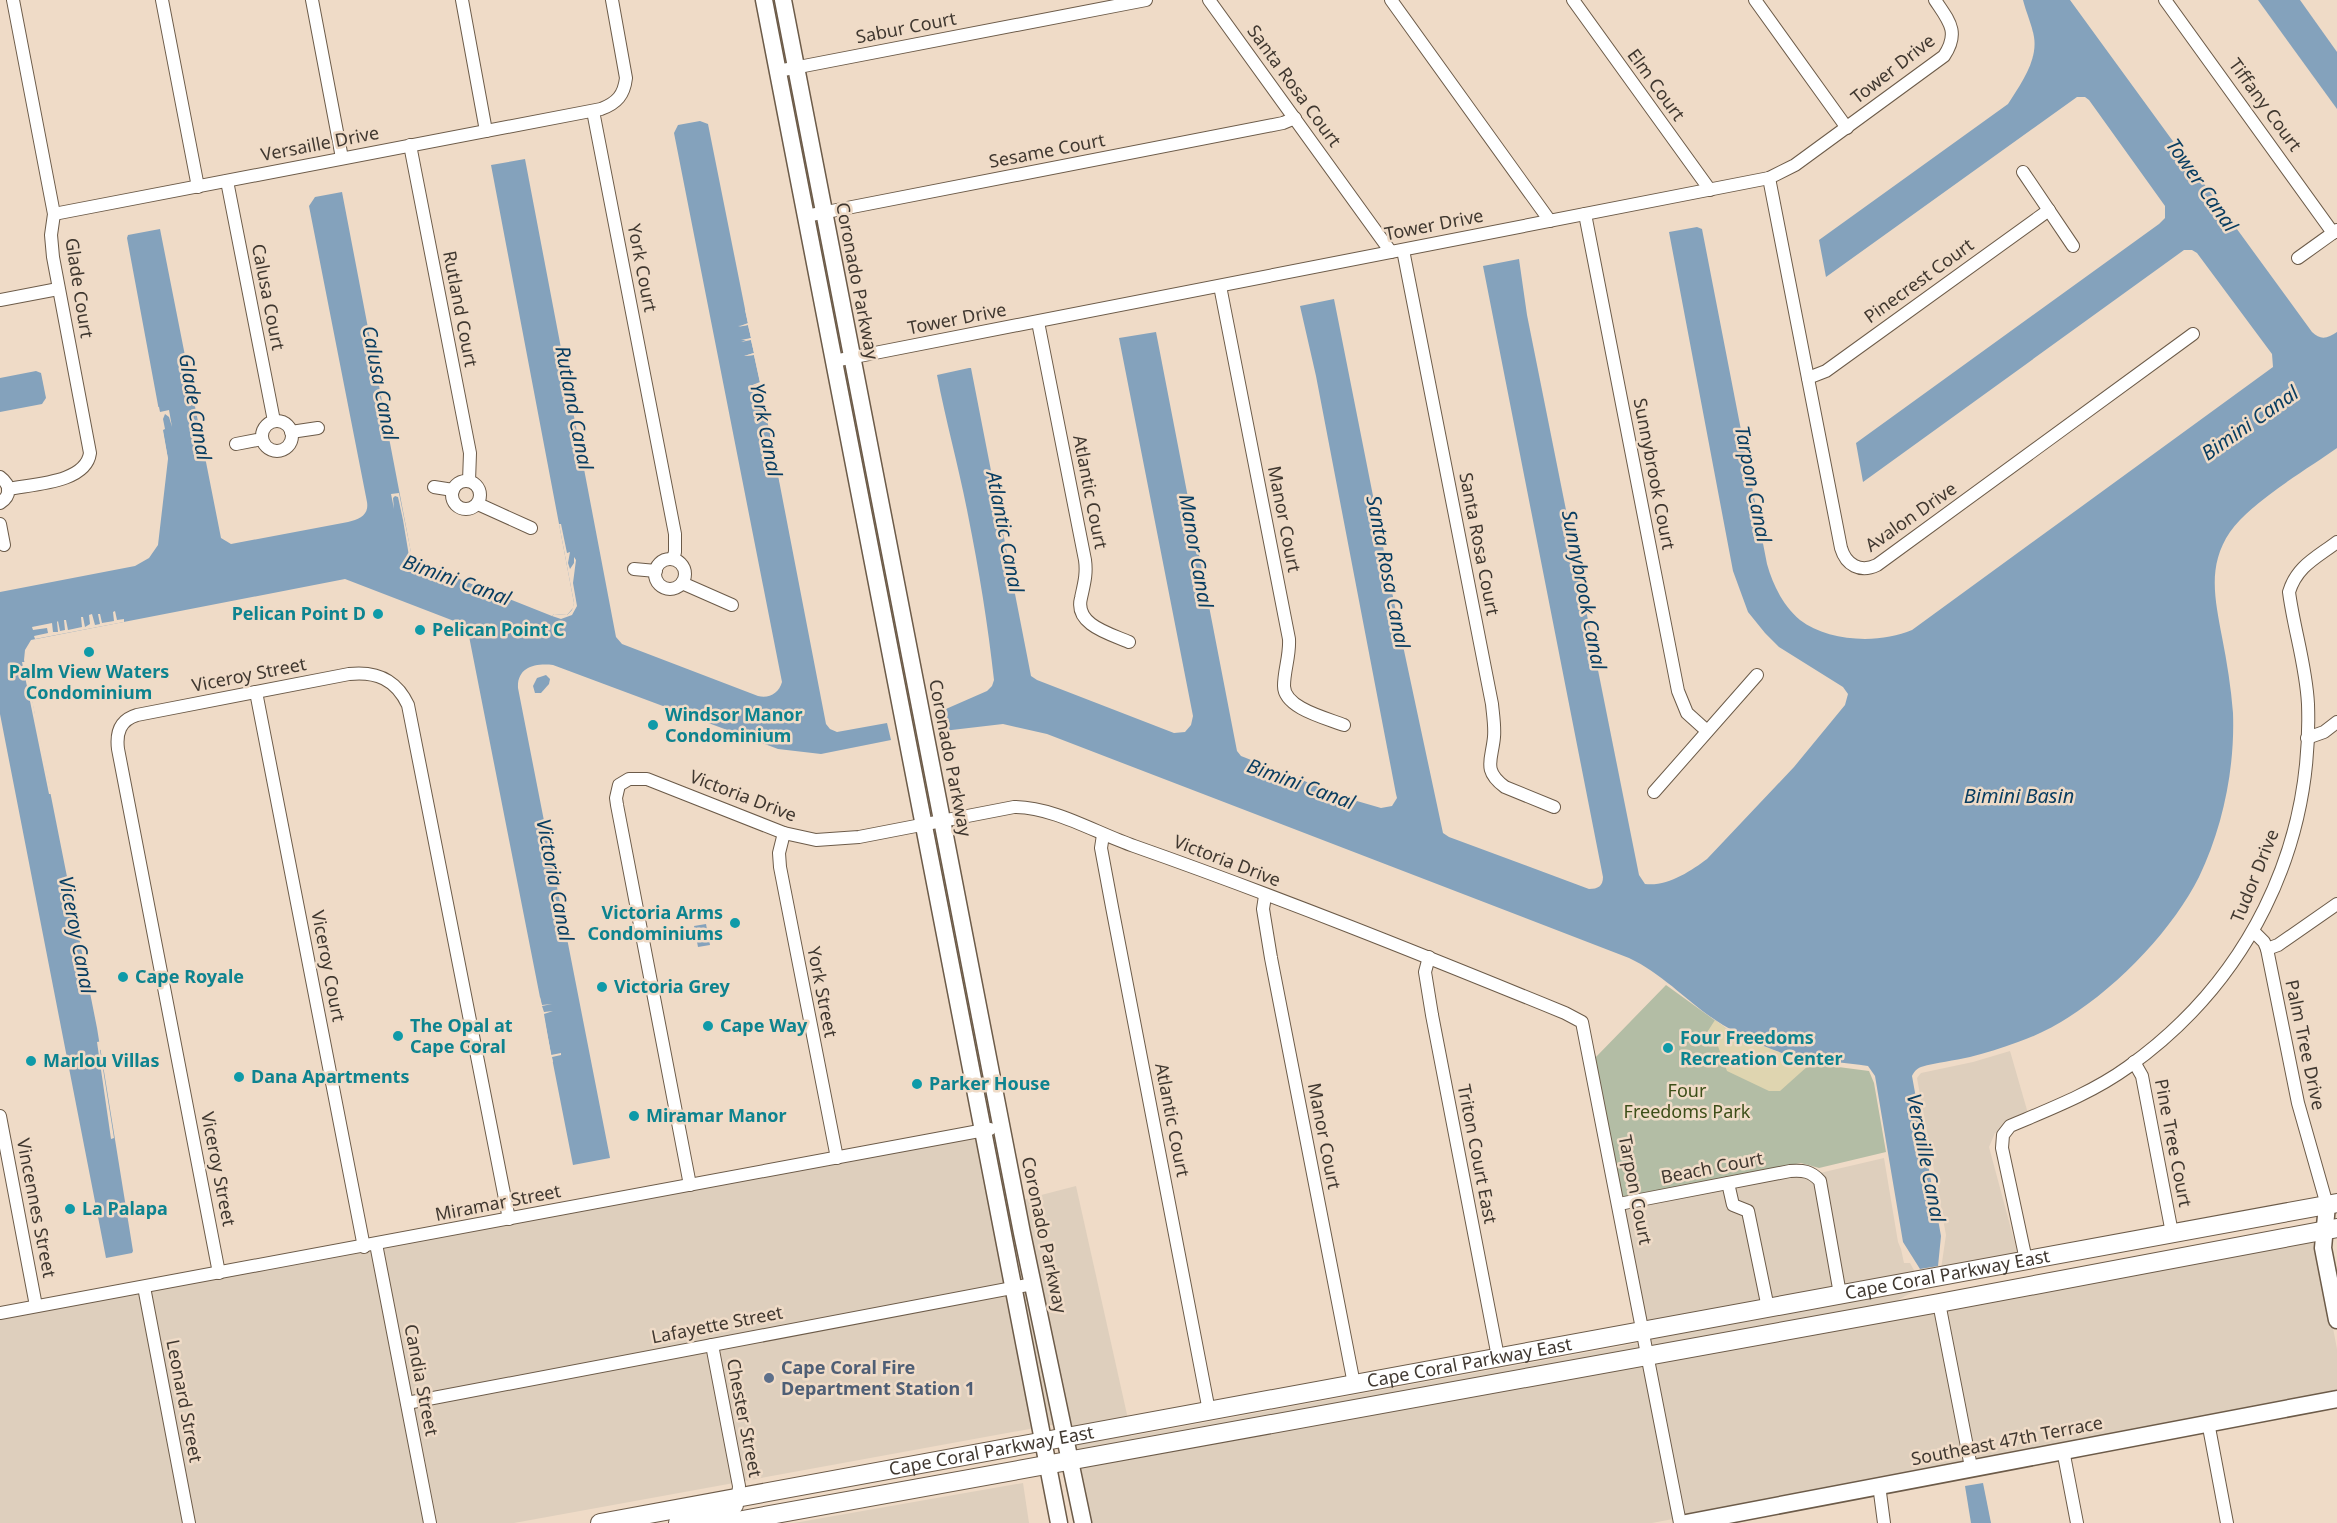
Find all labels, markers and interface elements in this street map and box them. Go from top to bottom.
street label: Sabur Court [854,5,958,48]
street label: Santa Rosa Court [1242,20,1347,152]
street label: Tower Drive [1846,28,1939,109]
street label: Elm Court [1623,44,1691,126]
street label: Tiffany Court [2224,53,2308,156]
street label: Versaille Drive [259,120,381,166]
street label: Sesame Court [987,127,1107,173]
water label: Tower Canal [2160,133,2245,237]
street label: Coronado Parkway [831,200,885,362]
street label: Tower Drive [1382,203,1485,245]
street label: York Court [623,222,663,314]
street label: Pinecrest Court [1859,232,1978,328]
street label: Glade Court [60,236,100,340]
street label: Calusa Court [247,242,291,353]
street label: Rutland Court [438,249,484,369]
street label: Tower Drive [905,297,1008,339]
water label: Calusa Canal [356,323,405,443]
water label: Rutland Canal [549,344,600,473]
water label: Glade Canal [173,351,218,463]
water label: Bimini Canal [2196,379,2304,466]
water label: York Canal [744,381,789,480]
street label: Sunnybrook Court [1629,396,1682,552]
water label: Tarpon Canal [1729,423,1778,545]
street label: Atlantic Court [1068,433,1114,551]
street label: Manor Court [1263,464,1307,575]
water label: Atlantic Canal [980,467,1031,596]
street label: Santa Rosa Court [1454,470,1506,618]
street label: Avalon Drive [1860,476,1961,557]
water label: Manor Canal [1173,492,1220,611]
water label: Santa Rosa Canal [1360,493,1417,652]
water label: Sunnybrook Canal [1556,508,1613,673]
water label: Bimini Canal [399,548,516,612]
place label: Pelican Point D [232,601,366,625]
marker: Pelican Point D [371,607,385,621]
place label: Pelican Point C [432,617,565,641]
marker: Pelican Point C [413,623,427,637]
marker: Palm View Waters Condominium [82,645,96,659]
street label: Viceroy Street [190,651,308,697]
place label: Palm View Waters Condominium [9,659,169,704]
street label: Coronado Parkway [924,677,978,839]
place label: Windsor Manor Condominium [665,702,803,747]
marker: Windsor Manor Condominium [646,718,660,732]
water label: Bimini Canal [1243,752,1360,816]
street label: Victoria Drive [686,764,800,826]
water label: Bimini Basin [1964,782,2074,809]
water label: Victoria Canal [530,816,581,944]
street label: Tudor Drive [2224,825,2284,926]
street label: Victoria Drive [1170,829,1284,891]
water label: Viceroy Canal [53,874,102,997]
place label: Victoria Arms Condominiums [588,900,723,945]
street label: Viceroy Court [306,908,352,1024]
marker: Victoria Arms Condominiums [728,916,742,930]
street label: York Street [802,944,844,1040]
place label: Cape Royale [135,964,244,988]
marker: Cape Royale [116,970,130,984]
place label: Victoria Grey [614,974,730,998]
street label: Palm Tree Drive [2280,977,2332,1112]
marker: Victoria Grey [595,980,609,994]
place label: The Opal at Cape Coral [410,1013,513,1058]
place label: Cape Way [720,1013,808,1037]
marker: Cape Way [701,1019,715,1033]
place label: Four Freedoms Recreation Center [1680,1025,1843,1070]
marker: The Opal at Cape Coral [391,1029,405,1043]
marker: Four Freedoms Recreation Center [1661,1041,1675,1055]
place label: Marlou Villas [43,1048,159,1072]
marker: Marlou Villas [24,1054,38,1068]
street label: Atlantic Court [1150,1061,1196,1179]
place label: Dana Apartments [251,1064,409,1088]
marker: Dana Apartments [232,1070,246,1084]
place label: Parker House [929,1071,1050,1095]
marker: Parker House [910,1077,924,1091]
street label: Pine Tree Court [2150,1077,2198,1209]
park label: Four Freedoms Park [1624,1078,1751,1123]
street label: Manor Court [1303,1081,1347,1192]
street label: Triton Court East [1453,1082,1503,1226]
water label: Versaille Canal [1901,1091,1952,1225]
place label: Miramar Manor [646,1103,787,1127]
marker: Miramar Manor [627,1109,641,1123]
street label: Viceroy Street [196,1110,242,1228]
street label: Tarpon Court [1614,1133,1658,1247]
street label: Vincennes Street [12,1136,62,1280]
street label: Beach Court [1659,1145,1765,1189]
street label: Coronado Parkway [1017,1154,1073,1316]
street label: Miramar Street [433,1178,563,1226]
place label: La Palapa [82,1196,168,1220]
marker: La Palapa [63,1202,77,1216]
street label: Cape Coral Parkway East [1843,1243,2052,1304]
street label: Lafayette Street [649,1299,785,1349]
street label: Candia Street [399,1322,445,1438]
street label: Cape Coral Parkway East [1365,1331,1574,1392]
street label: Leonard Street [161,1337,209,1465]
place label: Cape Coral Fire Department Station 1 [781,1355,975,1400]
street label: Chester Street [722,1356,768,1480]
marker: Cape Coral Fire Department Station 1 [762,1371,776,1385]
street label: Southeast 47th Terrace [1909,1410,2105,1470]
street label: Cape Coral Parkway East [887,1419,1096,1481]

